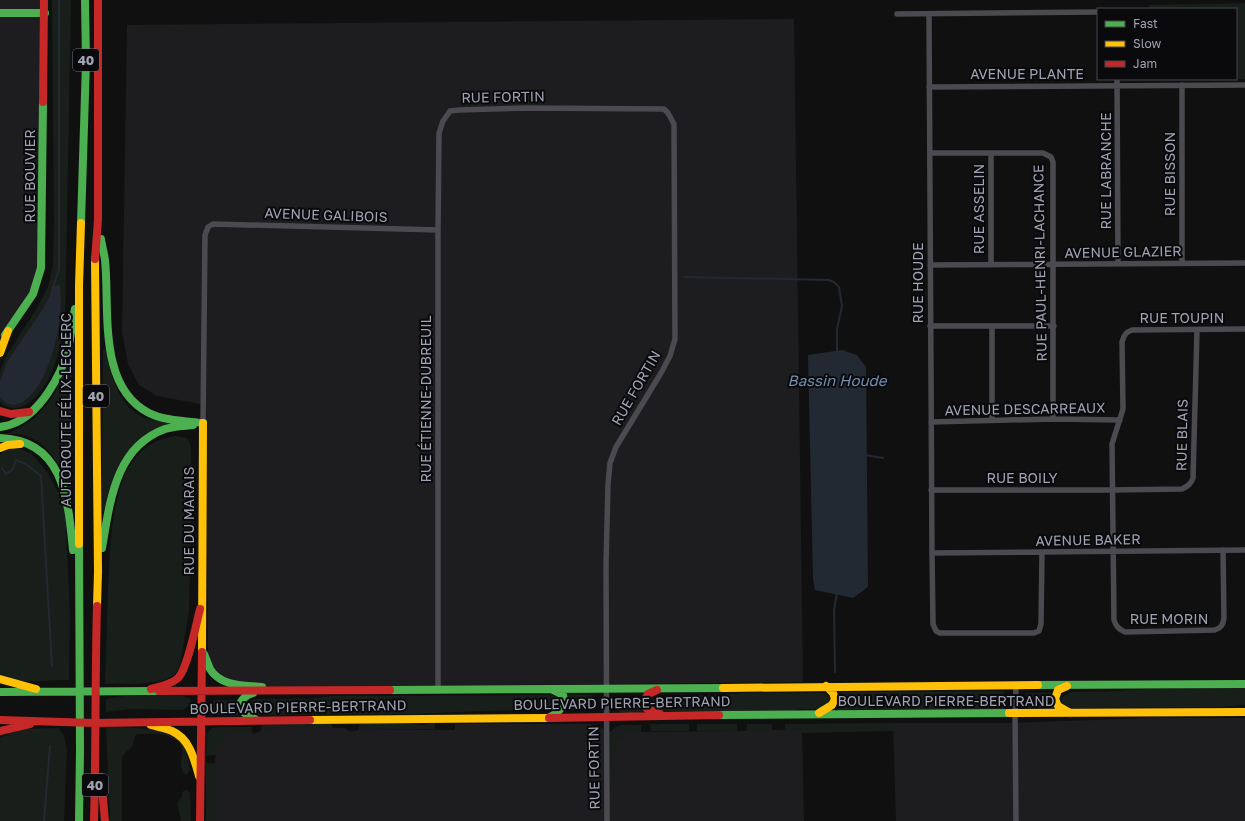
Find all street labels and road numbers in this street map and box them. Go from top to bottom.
road number: 40 [73,49,99,71]
street label: AVENUE PLANTE [970,65,1084,82]
street label: RUE FORTIN [461,87,545,106]
street label: RUE LABRANCHE [1097,112,1114,230]
street label: RUE BOUVIER [21,129,38,223]
street label: RUE BISSON [1161,132,1178,216]
street label: RUE ASSELIN [970,164,987,254]
street label: RUE PAUL-HENRI-LACHANCE [1029,164,1050,362]
street label: AVENUE GALIBOIS [264,204,388,225]
street label: RUE HOUDE [909,242,926,324]
street label: AVENUE GLAZIER [1064,242,1182,261]
street label: RUE TOUPIN [1140,309,1224,326]
street label: AUTOROUTE FÉLIX-LECLERC [57,313,74,507]
street label: RUE ÉTIENNE-DUBREUIL [417,315,434,483]
street label: RUE FORTIN [607,347,664,428]
road number: 40 [83,385,109,407]
street label: AVENUE DESCARREAUX [944,399,1106,418]
street label: RUE BLAIS [1172,399,1191,471]
street label: RUE DU MARAIS [180,467,197,575]
street label: RUE BOILY [987,469,1058,486]
street label: AVENUE BAKER [1035,530,1141,549]
street label: RUE MORIN [1130,610,1208,627]
street label: BOULEVARD PIERRE-BERTRAND [513,692,731,713]
street label: BOULEVARD PIERRE-BERTRAND [837,692,1055,709]
street label: BOULEVARD PIERRE-BERTRAND [189,696,407,717]
street label: RUE FORTIN [584,726,603,810]
road number: 40 [82,774,108,796]

